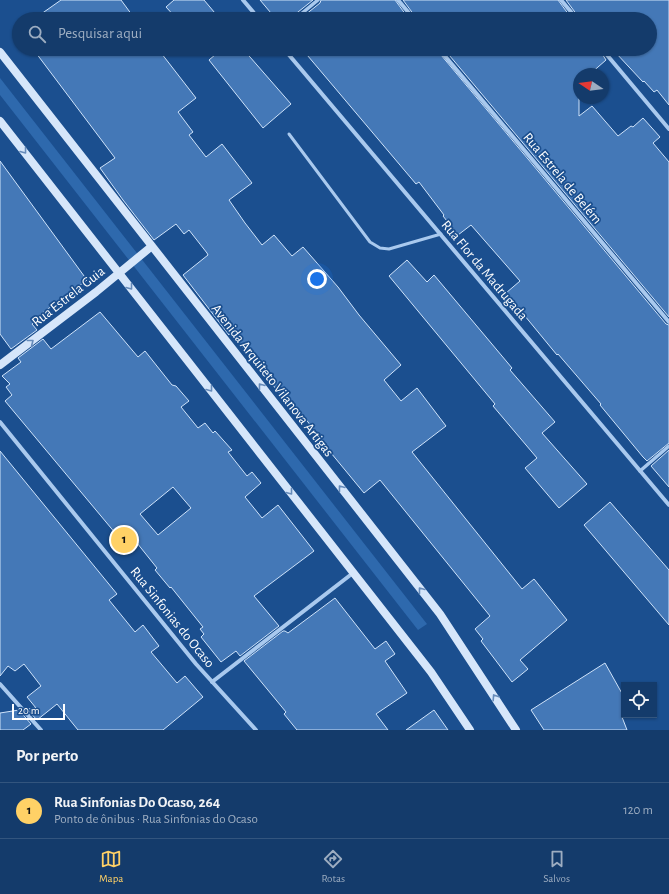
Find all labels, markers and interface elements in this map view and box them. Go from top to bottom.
search box [12,12,657,56]
icon: search [26,23,48,45]
text: Pesquisar aqui [58,26,142,41]
north arrow [573,68,609,104]
street label: Rua Estrela de Belém [520,130,604,227]
one-way arrow [19,147,26,154]
street label: Rua Flor da Madrugada [439,218,530,324]
street label: Rua Estrela Guia [30,264,108,329]
your location [307,269,327,289]
one-way arrow [125,282,132,289]
street label: Avenida Arquiteto Vilanova Artigas [209,302,336,459]
one-way arrow [26,339,33,346]
one-way arrow [259,383,266,390]
one-way arrow [205,385,212,392]
one-way arrow [339,485,346,492]
one-way arrow [285,487,292,494]
pin: 1 [111,525,137,555]
street label: Rua Sinfonias do Ocaso [127,565,217,671]
one-way arrow [419,588,426,595]
map controls [621,682,657,718]
button: locate [621,682,657,718]
one-way arrow [493,695,500,702]
scale bar [12,702,65,721]
text: 20 m [18,705,39,716]
text: Por perto [16,747,79,764]
text: Rua Sinfonias Do Ocaso, 264 [54,795,220,810]
text: 1 [27,804,31,817]
text: 120 m [623,804,653,817]
text: Ponto de ônibus · Rua Sinfonias do Ocaso [54,813,258,826]
tab: Mapa [99,848,123,885]
tab: Rotas [321,848,345,885]
tab: Salvos [543,848,570,885]

